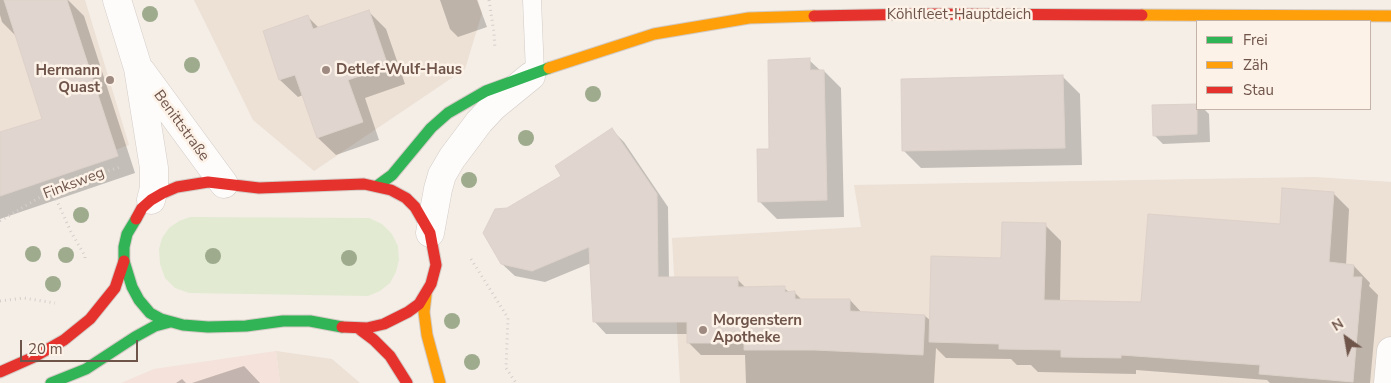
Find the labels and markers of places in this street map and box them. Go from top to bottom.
place label: Detlef-Wulf-Haus [336,61,462,79]
place label: Hermann Quast [35,62,100,97]
marker: Detlef-Wulf-Haus [320,64,332,76]
marker: Hermann Quast [104,74,116,86]
place label: Morgenstern Apotheke [713,312,802,347]
marker: Morgenstern Apotheke [697,324,709,336]

